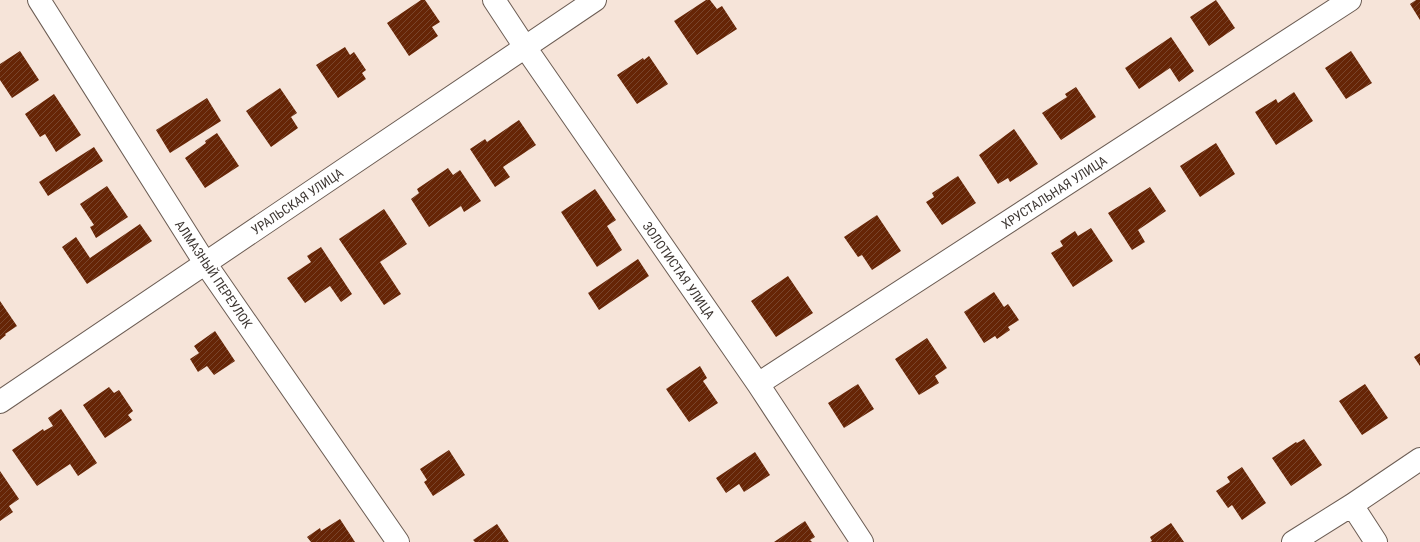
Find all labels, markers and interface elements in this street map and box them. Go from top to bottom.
street label: ХРУСТАЛЬНАЯ УЛИЦА [999,153,1110,232]
street label: УРАЛЬСКАЯ УЛИЦА [249,165,346,238]
street label: АЛМАЗНЫЙ ПЕРЕУЛОК [172,218,256,332]
street label: ЗОЛОТИСТАЯ УЛИЦА [640,219,718,322]

